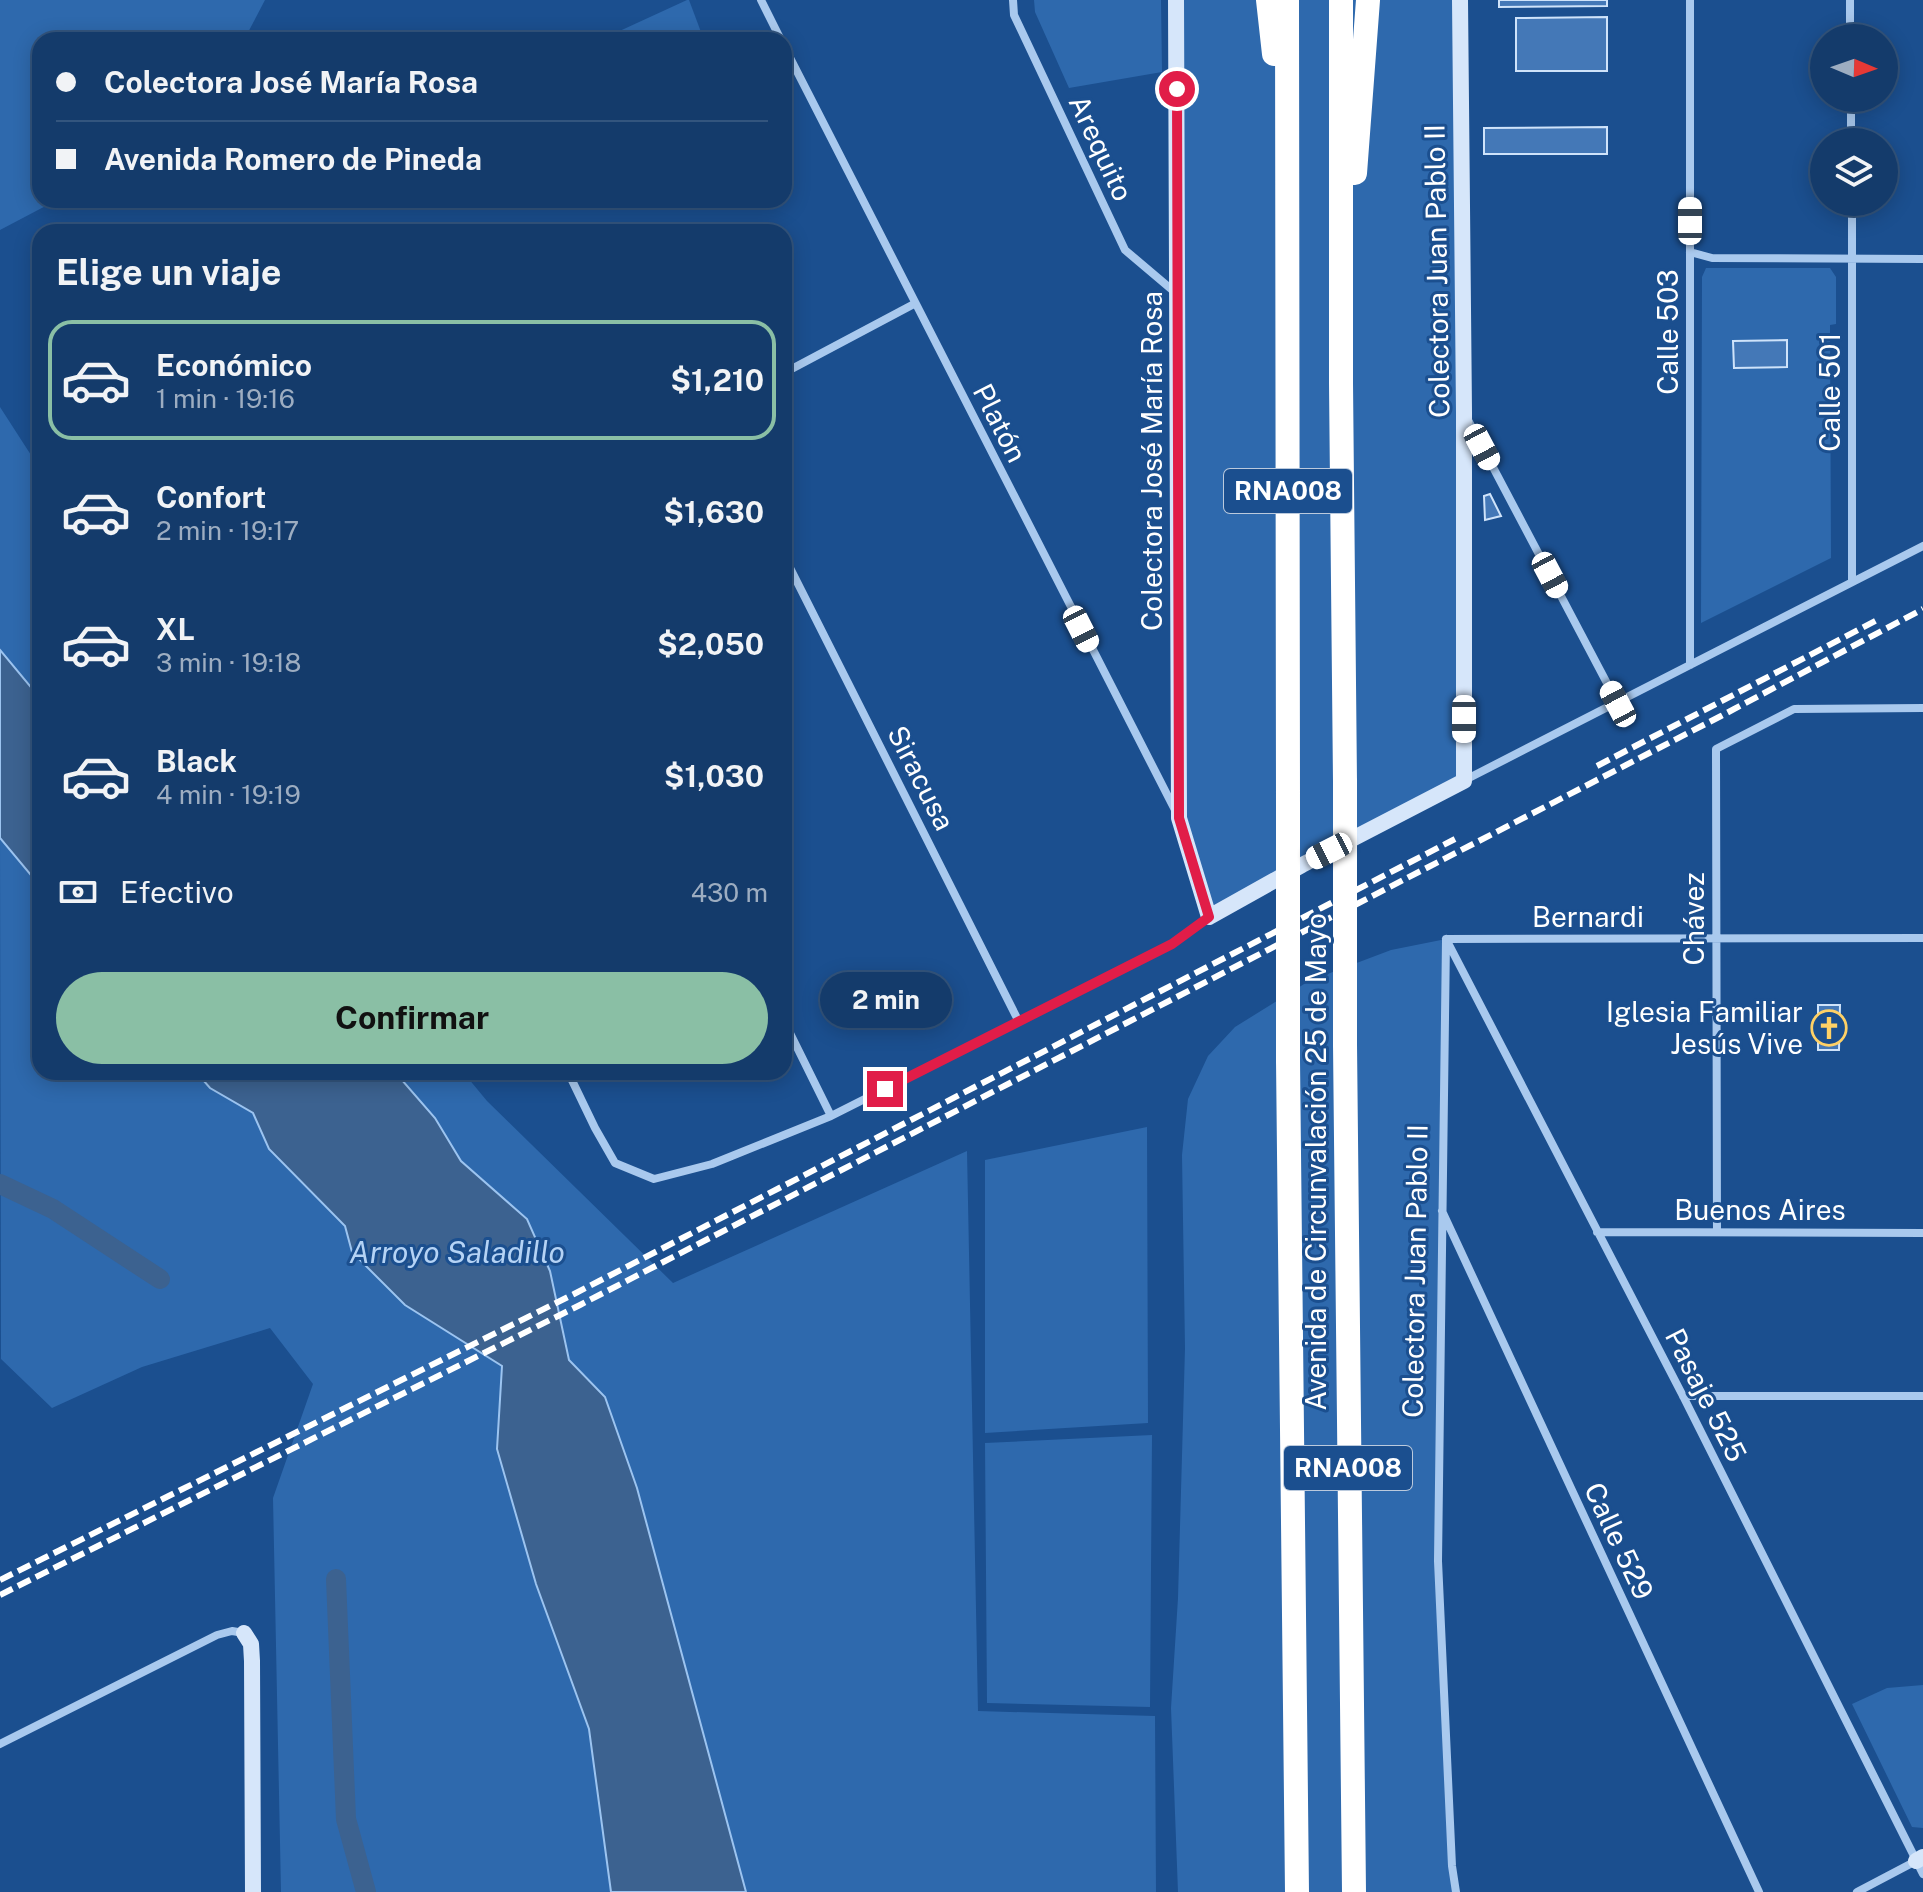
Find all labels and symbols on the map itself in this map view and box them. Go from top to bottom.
north arrow [1810,24,1898,112]
route start [1159,71,1195,107]
street label: Arequito [1063,90,1140,206]
street label: Colectora Juan Pablo II [1417,124,1456,418]
car [1678,197,1702,245]
street label: Calle 503 [1651,269,1684,395]
street label: Colectora José María Rosa [1135,291,1168,631]
street label: Calle 501 [1813,332,1846,452]
street label: Platón [967,378,1034,467]
car [1460,420,1504,474]
road number: RNA008 [1224,469,1352,513]
car [1528,548,1572,602]
car [1059,602,1103,656]
car [1596,677,1640,731]
car [1452,695,1476,743]
street label: Siracusa [881,720,962,836]
car [1302,829,1356,873]
street label: Chávez [1677,872,1710,966]
street label: Bernardi [1532,900,1644,933]
street label: Avenida de Circunvalación 25 de Mayo [1299,913,1332,1411]
callout: 2 min [819,973,951,1029]
place label: Iglesia Familiar Jesús Vive [1606,995,1803,1060]
church icon: Iglesia Familiar Jesús Vive [1810,1009,1848,1047]
route end [867,1071,903,1107]
street label: Colectora Juan Pablo II [1395,1124,1434,1418]
street label: Buenos Aires [1674,1193,1846,1226]
water label: Arroyo Saladillo [349,1234,565,1270]
street label: Pasaje 525 [1659,1323,1754,1467]
road number: RNA008 [1284,1446,1412,1490]
street label: Calle 529 [1578,1477,1661,1604]

